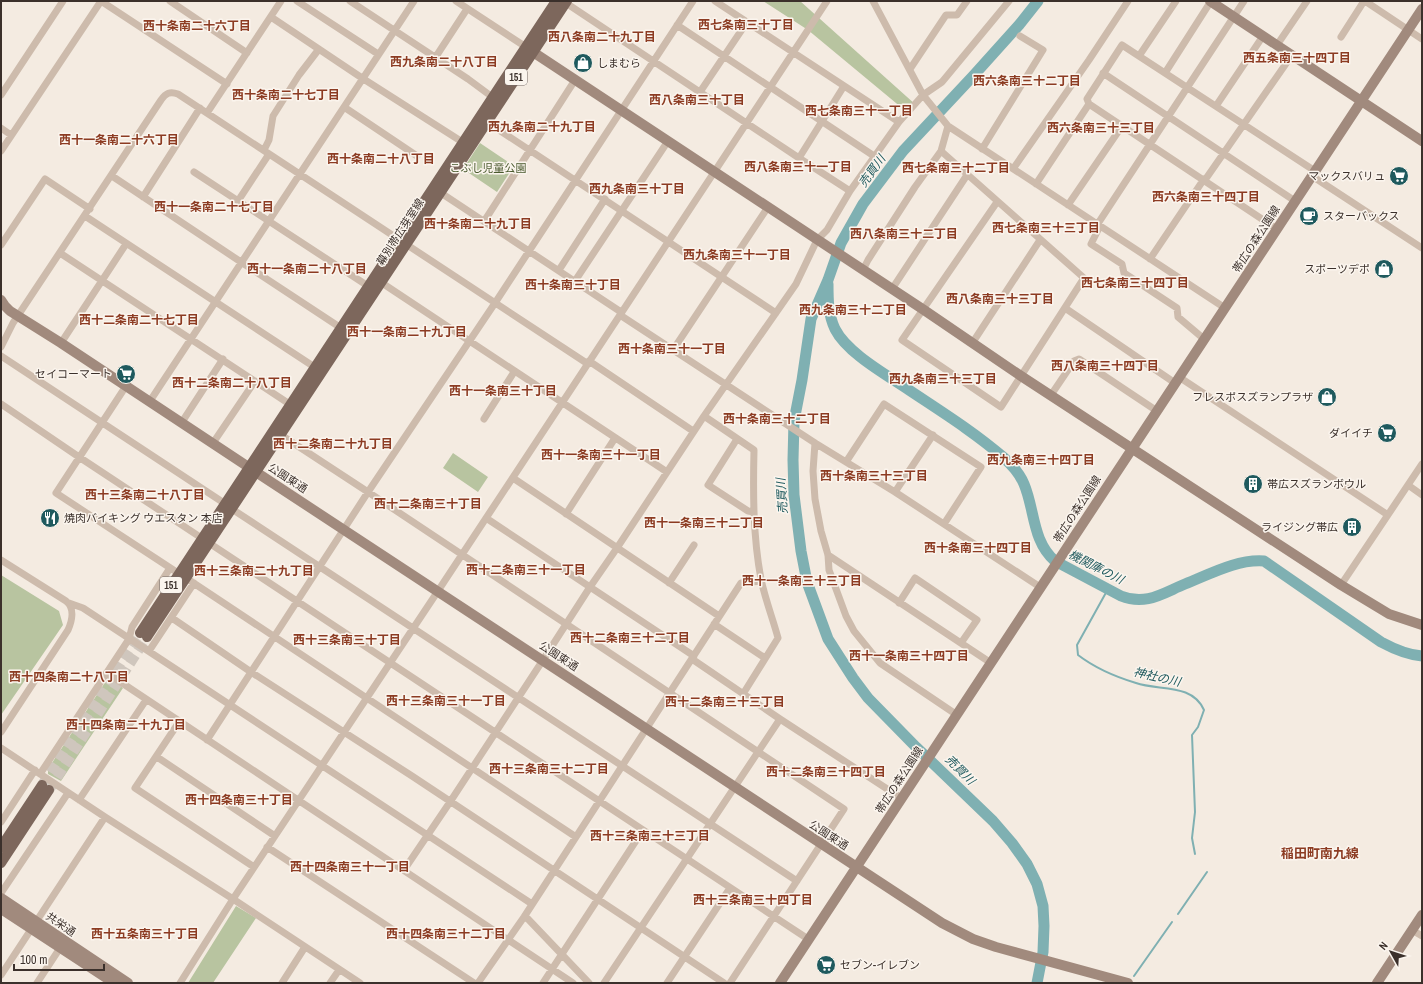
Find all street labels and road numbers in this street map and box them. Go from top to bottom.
road number: 151 [505,69,527,85]
street label: 幕別帯広芽室線 [373,196,427,268]
street label: 帯広の森公園線 [1229,203,1283,275]
street label: 公園東通 [266,460,310,496]
street label: 帯広の森公園線 [1050,473,1104,545]
road number: 151 [160,577,182,593]
street label: 公園東通 [537,638,581,674]
street label: 帯広の森公園線 [872,744,926,816]
street label: 公園東通 [807,817,851,853]
street label: 共栄通 [43,909,79,939]

